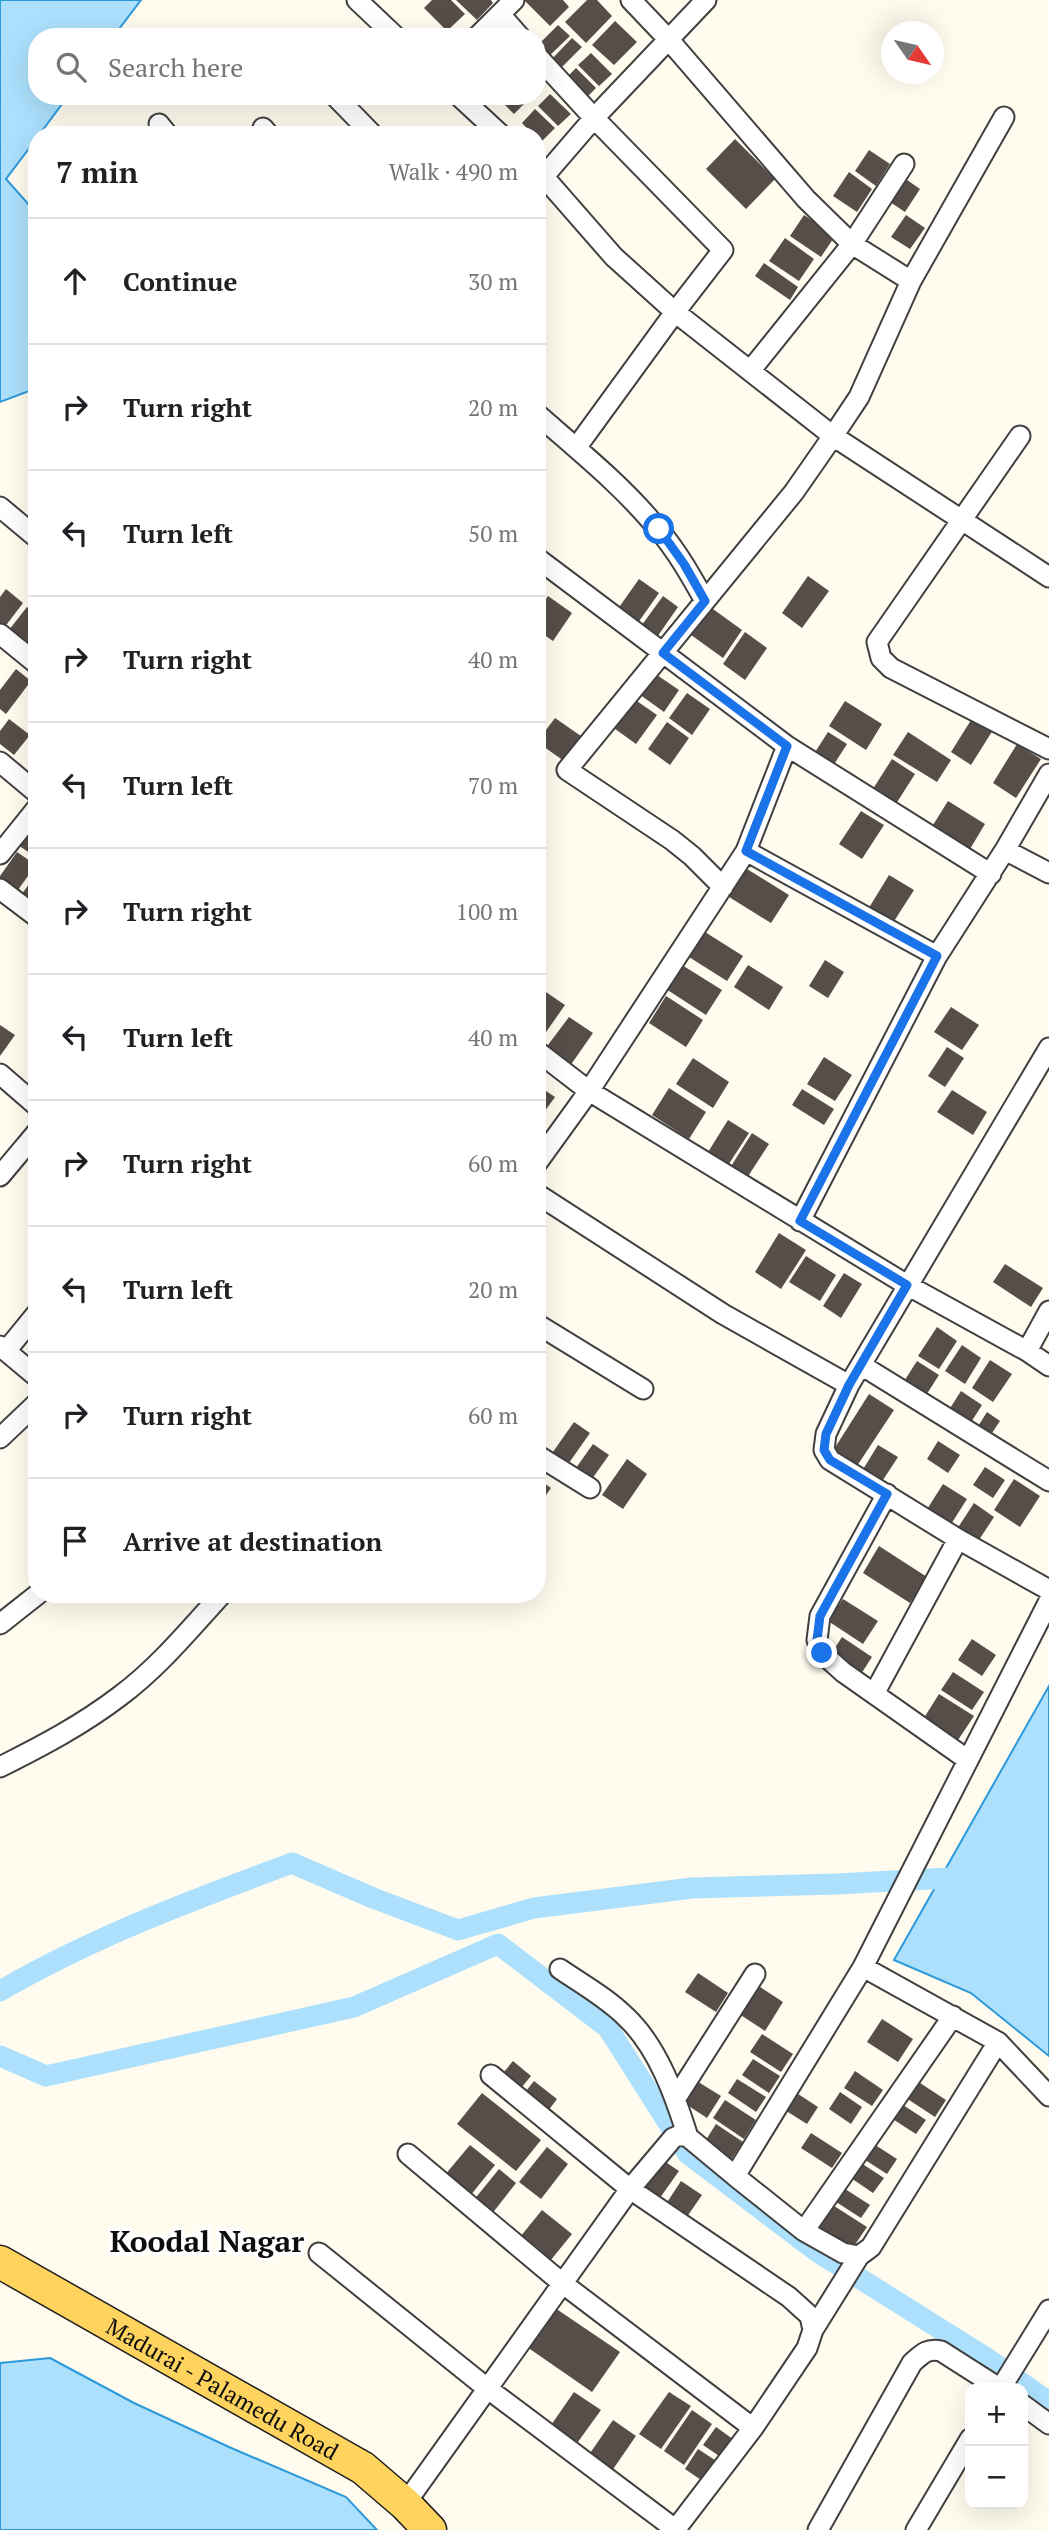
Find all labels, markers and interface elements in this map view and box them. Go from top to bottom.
north arrow [881,21,944,84]
search box [28,28,546,105]
icon: search [52,48,90,86]
text: Search here [108,50,243,84]
text: 7 min [56,152,138,192]
text: Walk · 490 m [389,156,518,187]
icon: ahead [56,262,94,300]
text: Continue [123,264,237,298]
text: 30 m [468,266,518,297]
icon: right [56,388,94,426]
text: Turn right [123,390,252,424]
text: 20 m [468,392,518,423]
route start [643,513,674,544]
icon: left [56,514,94,552]
text: Turn left [123,516,233,550]
text: 50 m [468,518,518,549]
icon: right [56,640,94,678]
text: Turn right [123,642,252,676]
text: 40 m [468,644,518,675]
icon: left [56,766,94,804]
text: Turn left [123,768,233,802]
text: 70 m [468,770,518,801]
icon: right [56,892,94,930]
text: Turn right [123,894,252,928]
text: 100 m [456,896,518,927]
icon: left [56,1018,94,1056]
text: Turn left [123,1020,233,1054]
text: 40 m [468,1022,518,1053]
icon: right [56,1144,94,1182]
text: Turn right [123,1146,252,1180]
text: 60 m [468,1148,518,1179]
icon: left [56,1270,94,1308]
text: Turn left [123,1272,233,1306]
text: 20 m [468,1274,518,1305]
icon: right [56,1396,94,1434]
text: Turn right [123,1398,252,1432]
text: 60 m [468,1400,518,1431]
icon: arrive [56,1522,94,1560]
text: Arrive at destination [123,1524,382,1558]
route end [806,1637,837,1668]
district label: Koodal Nagar [110,2221,304,2261]
street label: Madurai - Palamedu Road [101,2310,345,2467]
map controls [965,2383,1028,2509]
button: + [965,2383,1028,2446]
button: − [965,2446,1028,2509]

